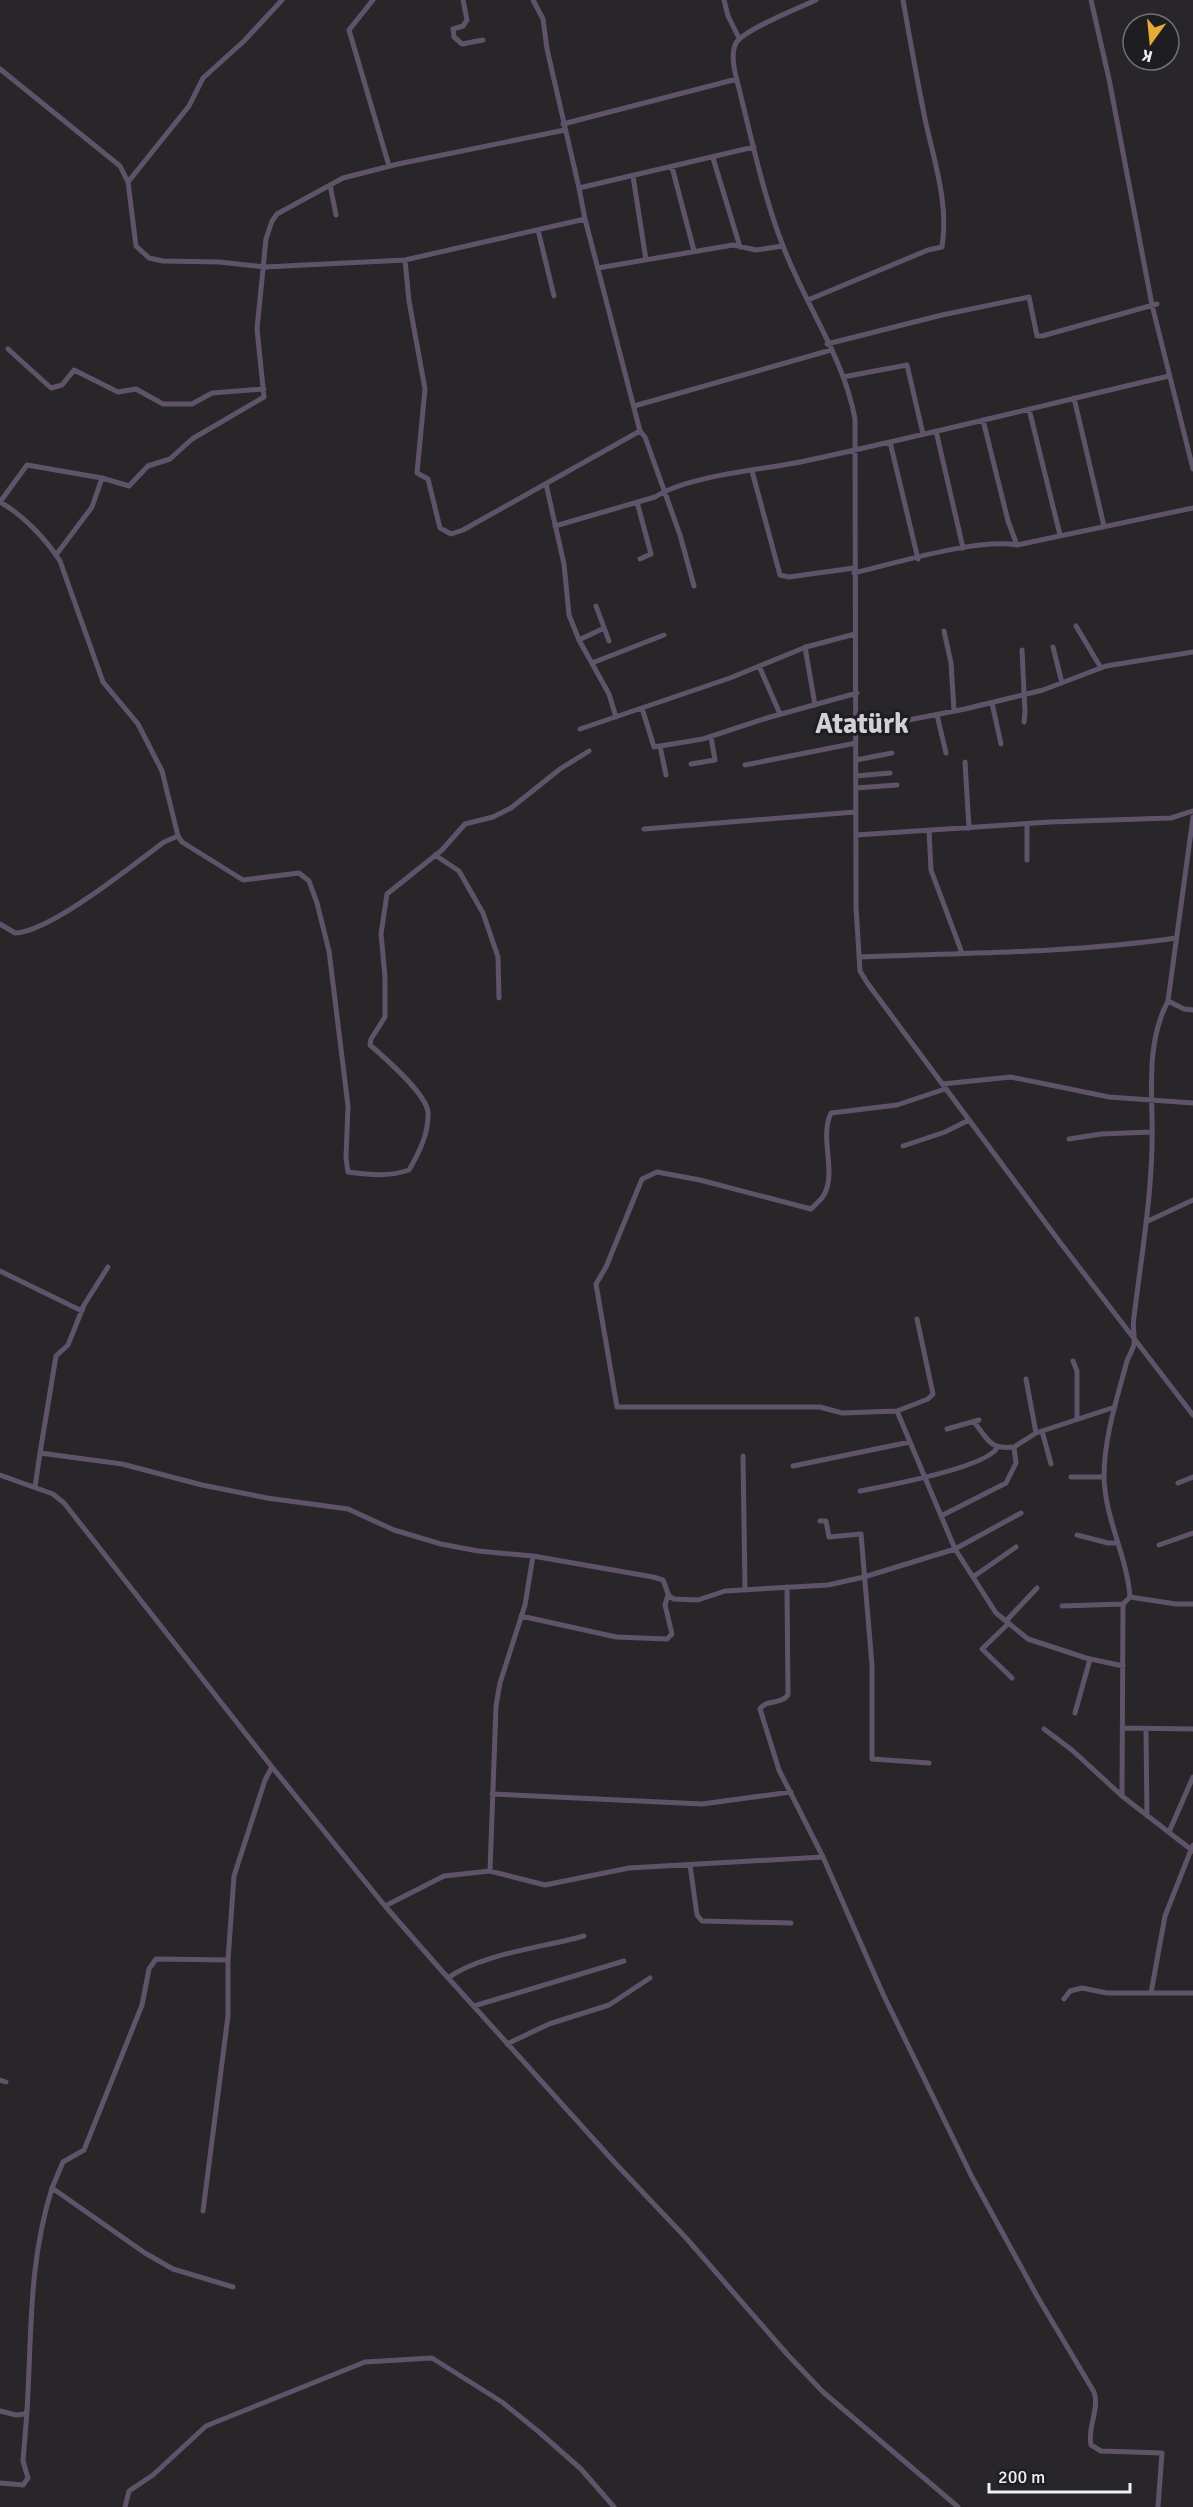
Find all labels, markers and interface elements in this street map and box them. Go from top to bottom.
north arrow [1121,12,1181,72]
text: K [1140,45,1155,66]
district label: Atatürk [815,707,909,741]
scale bar [989,2456,1130,2494]
text: 200 m [998,2466,1045,2488]

